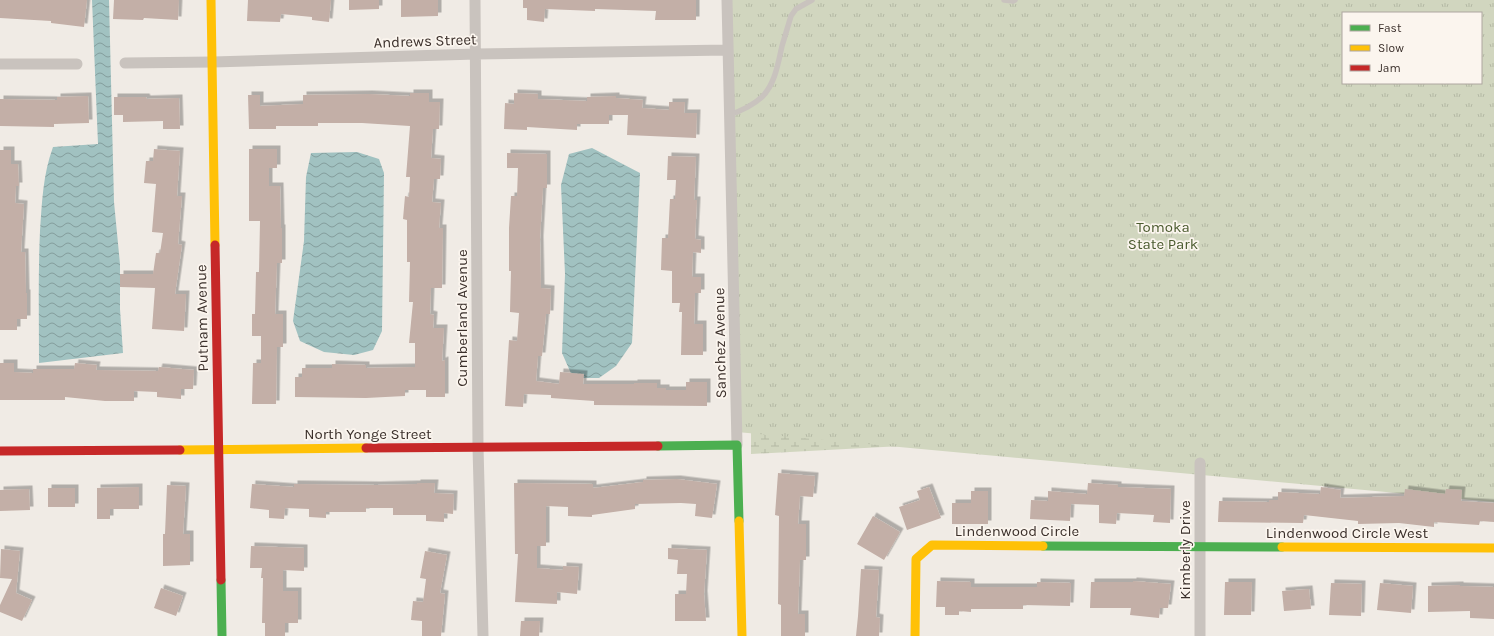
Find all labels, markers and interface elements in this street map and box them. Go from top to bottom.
legend [1342,12,1482,84]
text: Fast [1378,21,1402,35]
street label: Andrews Street [373,30,477,52]
text: Slow [1378,41,1404,55]
text: Jam [1378,61,1401,75]
park label: Tomoka State Park [1128,218,1198,253]
street label: Cumberland Avenue [453,249,471,387]
street label: Putnam Avenue [192,264,212,372]
street label: Sanchez Avenue [710,287,730,399]
street label: North Yonge Street [304,425,432,443]
street label: Kimberly Drive [1176,500,1194,600]
street label: Lindenwood Circle [955,522,1079,540]
street label: Lindenwood Circle West [1266,524,1429,542]

